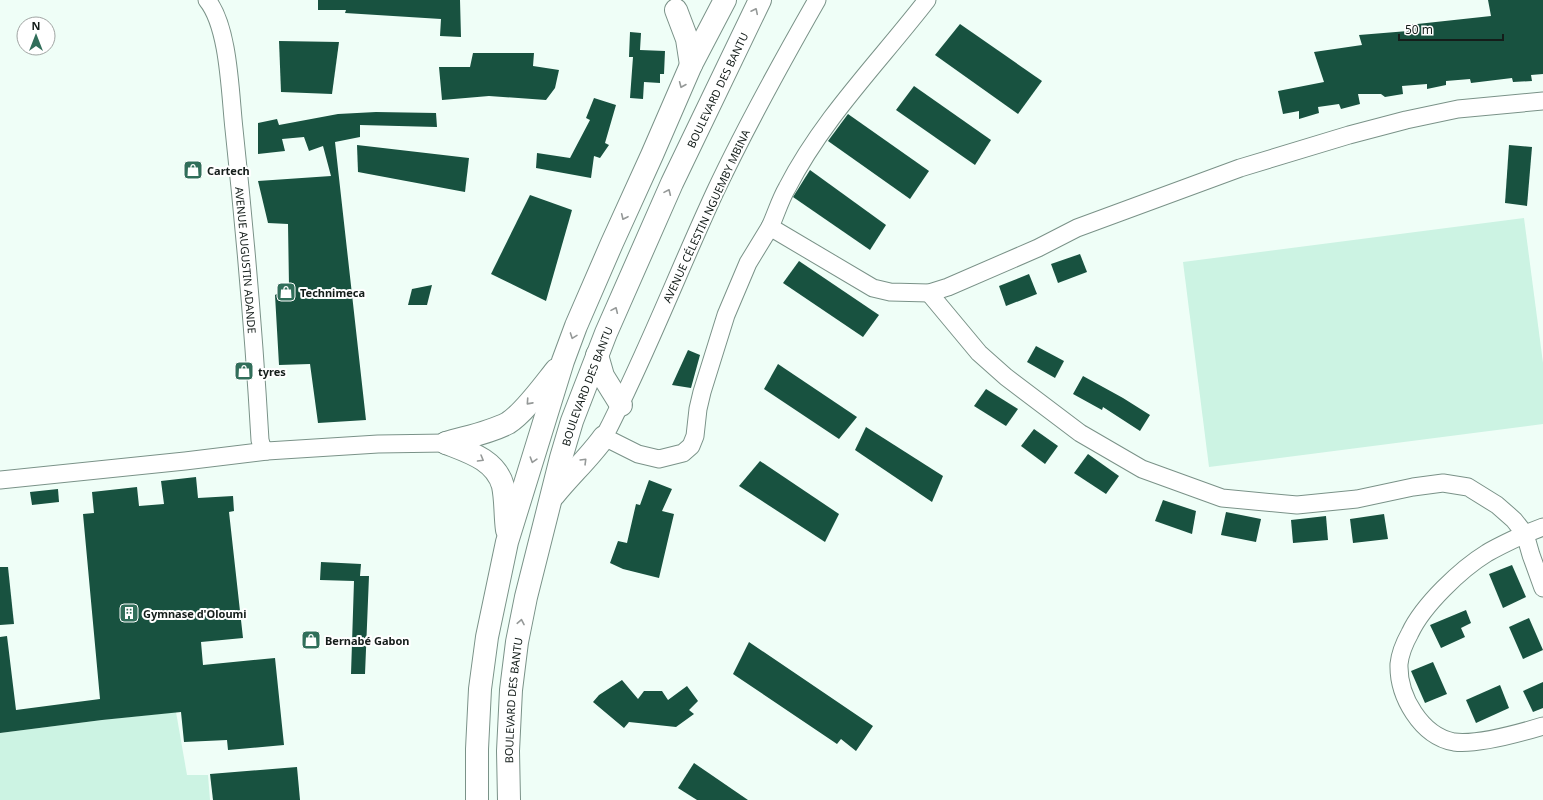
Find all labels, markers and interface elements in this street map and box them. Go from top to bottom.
one-way arrow [750,8,758,16]
north arrow [16,16,56,56]
scale bar [1399,16,1503,42]
text: N [32,18,40,33]
text: 50 m [1405,21,1433,38]
street label: BOULEVARD DES BANTU [683,29,751,150]
one-way arrow [679,81,687,88]
street label: AVENUE CÉLESTIN NGUEMBY MBINA [659,126,753,305]
shop icon: Cartech [182,159,204,181]
place label: Cartech [207,163,250,178]
street label: AVENUE AUGUSTIN ADANDE [232,186,260,334]
one-way arrow [663,188,671,196]
one-way arrow [621,212,629,220]
shop icon: Technimeca [275,281,297,303]
place label: Technimeca [300,285,365,300]
one-way arrow [611,307,619,314]
street label: BOULEVARD DES BANTU [558,324,616,448]
one-way arrow [569,332,577,339]
shop icon: tyres [233,360,255,382]
place label: tyres [258,364,286,379]
one-way arrow [527,397,534,405]
one-way arrow [477,454,484,461]
one-way arrow [529,456,538,463]
one-way arrow [579,458,587,466]
building icon: Gymnase d'Oloumi [118,602,140,624]
place label: Gymnase d'Oloumi [143,606,247,621]
one-way arrow [517,619,525,625]
shop icon: Bernabé Gabon [300,629,322,651]
place label: Bernabé Gabon [325,633,409,648]
street label: BOULEVARD DES BANTU [500,636,525,763]

